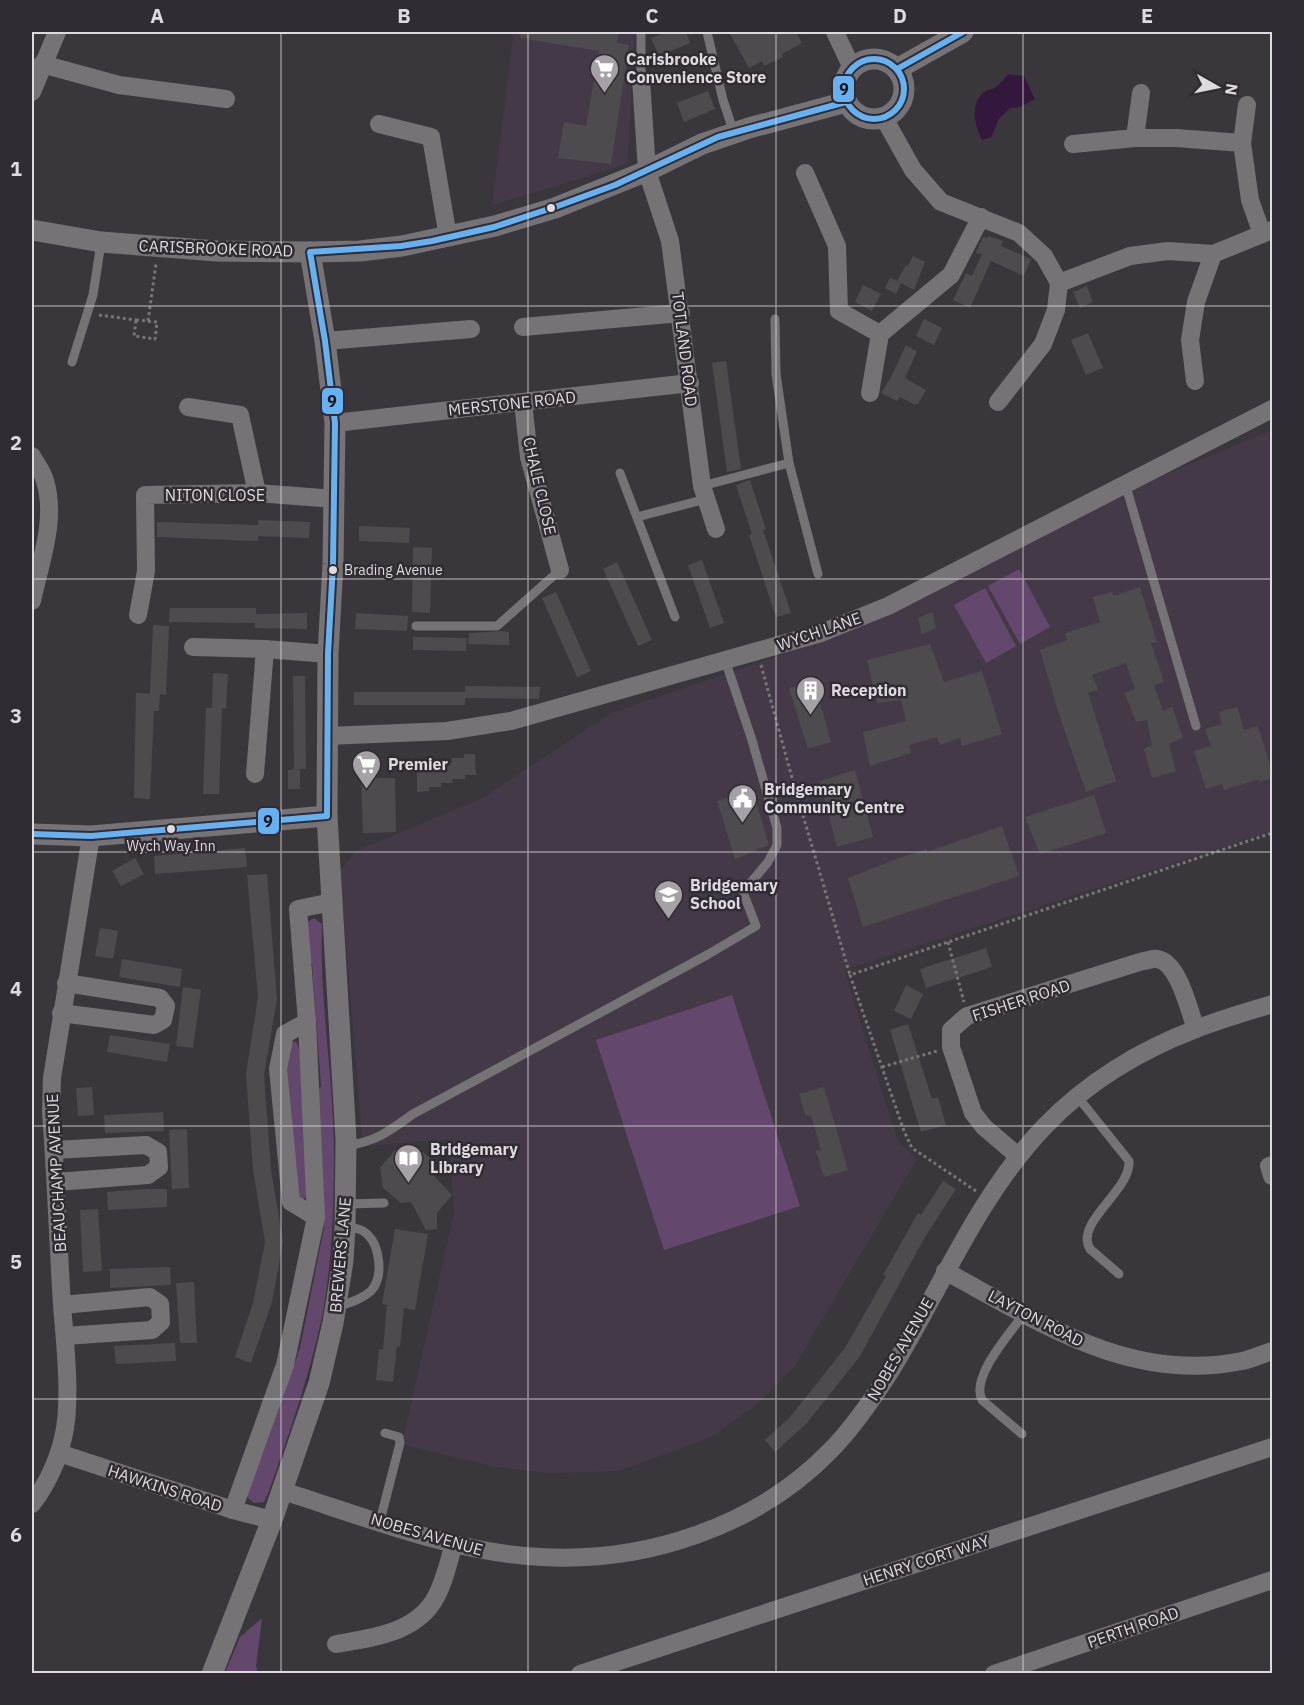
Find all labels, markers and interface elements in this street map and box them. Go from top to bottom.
text: A [150,2,164,29]
text: B [397,2,411,29]
text: C [645,2,659,29]
text: D [893,2,907,29]
text: E [1141,2,1153,29]
place label: Carisbrooke Convenience Store [626,49,766,87]
supermarket icon: Carisbrooke Convenience Store [589,52,621,94]
north arrow [1187,57,1247,117]
line badge: 9 [832,75,855,103]
text: 9 [839,79,849,99]
text: N [1221,82,1243,97]
text: 1 [10,155,22,182]
unlabelled marker [545,202,557,214]
street label: CARISBROOKE ROAD [138,235,294,261]
street label: TOTLAND ROAD [668,290,702,408]
street label: MERSTONE ROAD [447,386,577,420]
line badge: 9 [321,387,344,415]
text: 9 [327,391,337,411]
text: 2 [10,429,22,456]
street label: CHALE CLOSE [519,435,561,537]
street label: NITON CLOSE [165,485,265,505]
place label: Brading Avenue [344,561,443,579]
marker: Brading Avenue [327,564,339,576]
street label: WYCH LANE [774,607,864,655]
building icon: Reception [794,674,826,716]
place label: Reception [831,680,907,700]
text: 3 [10,702,22,729]
supermarket icon: Premier [351,748,383,790]
place label: Premier [388,754,449,774]
place label: Bridgemary Community Centre [764,779,905,817]
public building icon: Bridgemary Community Centre [727,782,759,824]
line badge: 9 [257,807,280,835]
text: 9 [263,811,273,831]
marker: Wych Way Inn [165,823,177,835]
place label: Wych Way Inn [126,837,216,855]
place label: Bridgemary School [690,875,778,913]
school or university icon: Bridgemary School [653,878,685,920]
text: 4 [10,975,22,1002]
street label: FISHER ROAD [970,975,1072,1025]
street label: BEAUCHAMP AVENUE [42,1093,70,1253]
place label: Bridgemary Library [430,1139,518,1177]
library icon: Bridgemary Library [393,1142,425,1184]
street label: BREWERS LANE [325,1196,355,1314]
text: 5 [10,1248,22,1275]
street label: LAYTON ROAD [985,1285,1087,1351]
street label: NOBES AVENUE [862,1294,938,1404]
street label: HAWKINS ROAD [105,1460,225,1516]
street label: NOBES AVENUE [369,1508,485,1560]
text: 6 [10,1521,22,1548]
street label: HENRY CORT WAY [860,1530,992,1590]
street label: PERTH ROAD [1085,1602,1181,1652]

